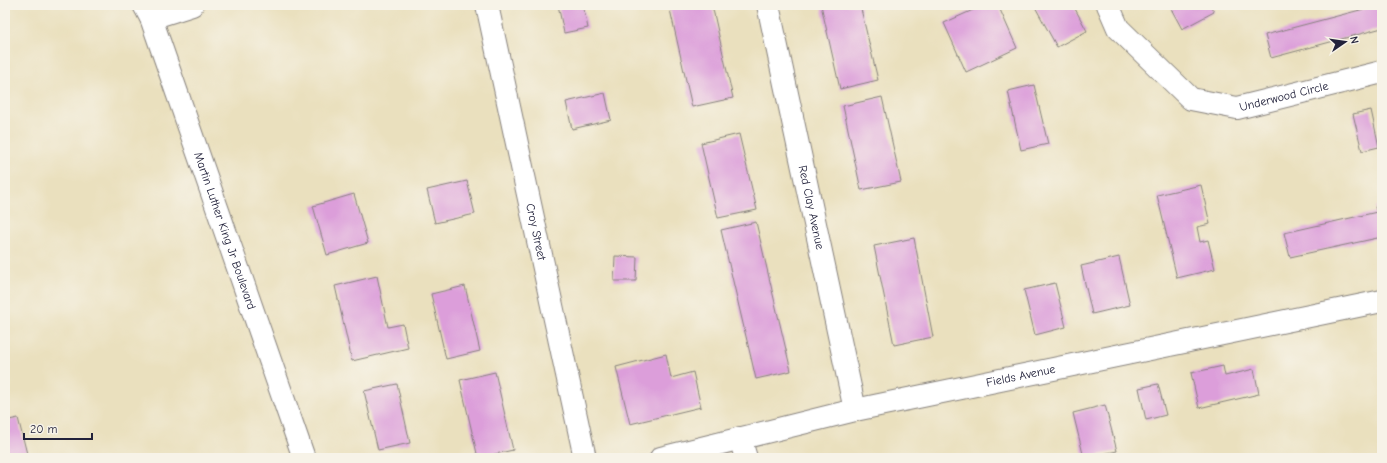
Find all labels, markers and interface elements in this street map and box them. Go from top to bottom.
north arrow [1325,22,1365,62]
text: N [1347,35,1361,45]
street label: Underwood Circle [1238,79,1330,114]
street label: Martin Luther King Jr Boulevard [191,150,259,311]
street label: Red Clay Avenue [796,164,827,251]
street label: Croy Street [523,202,549,262]
street label: Fields Avenue [985,362,1056,390]
scale bar [24,415,92,441]
text: 20 m [30,422,58,436]

